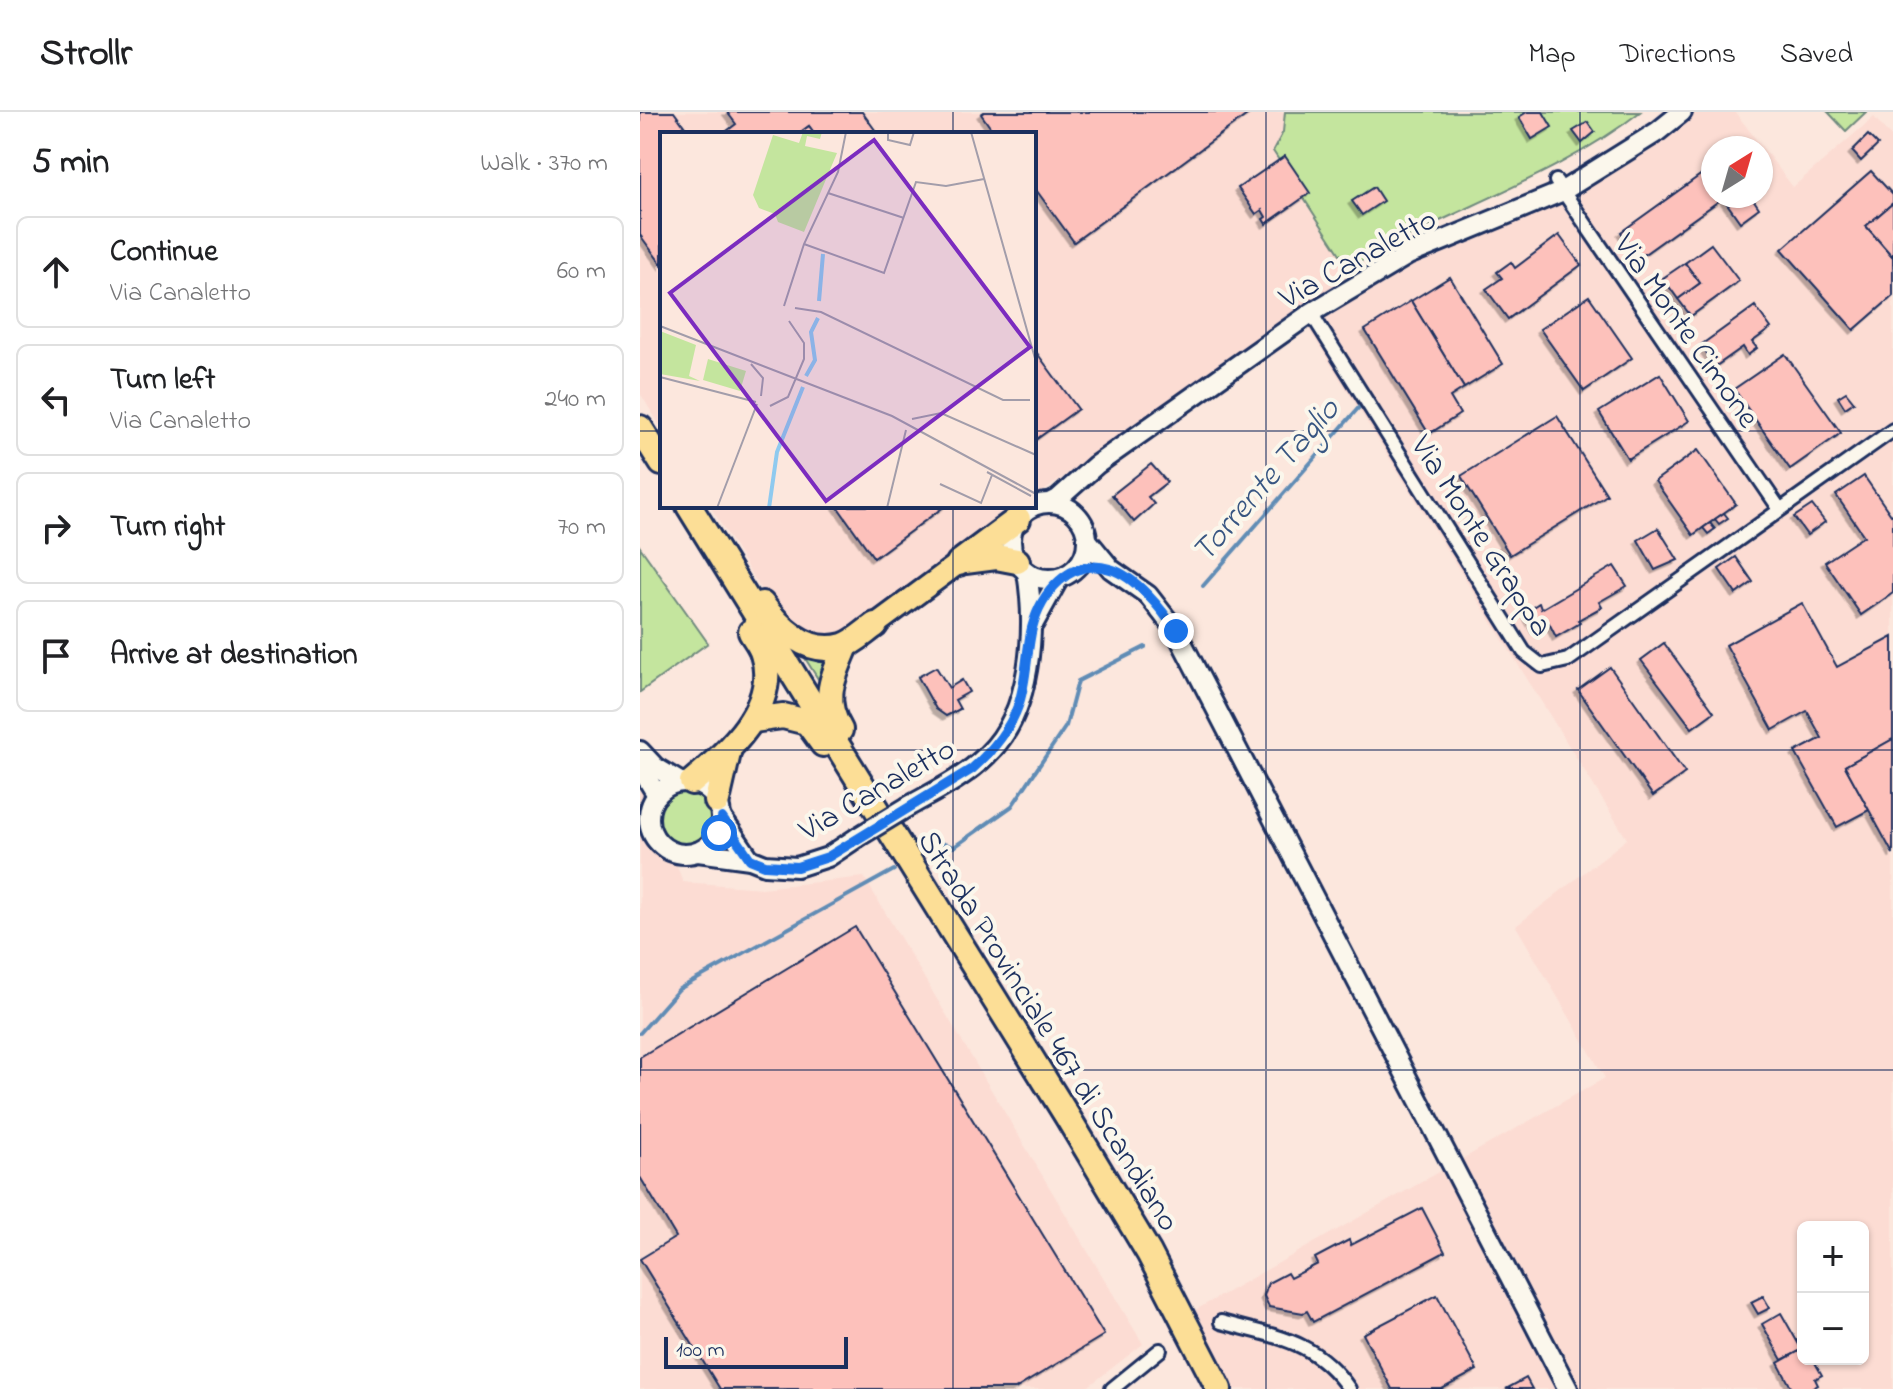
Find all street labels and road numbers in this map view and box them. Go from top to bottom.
street label: Via Canaletto [1271,197,1446,323]
street label: Via Monte Cimone [1600,225,1770,439]
street label: Via Monte Grappa [1397,426,1563,647]
street label: Via Canaletto [790,727,965,855]
street label: Strada Provinciale 467 di Scandiano [904,822,1190,1242]

